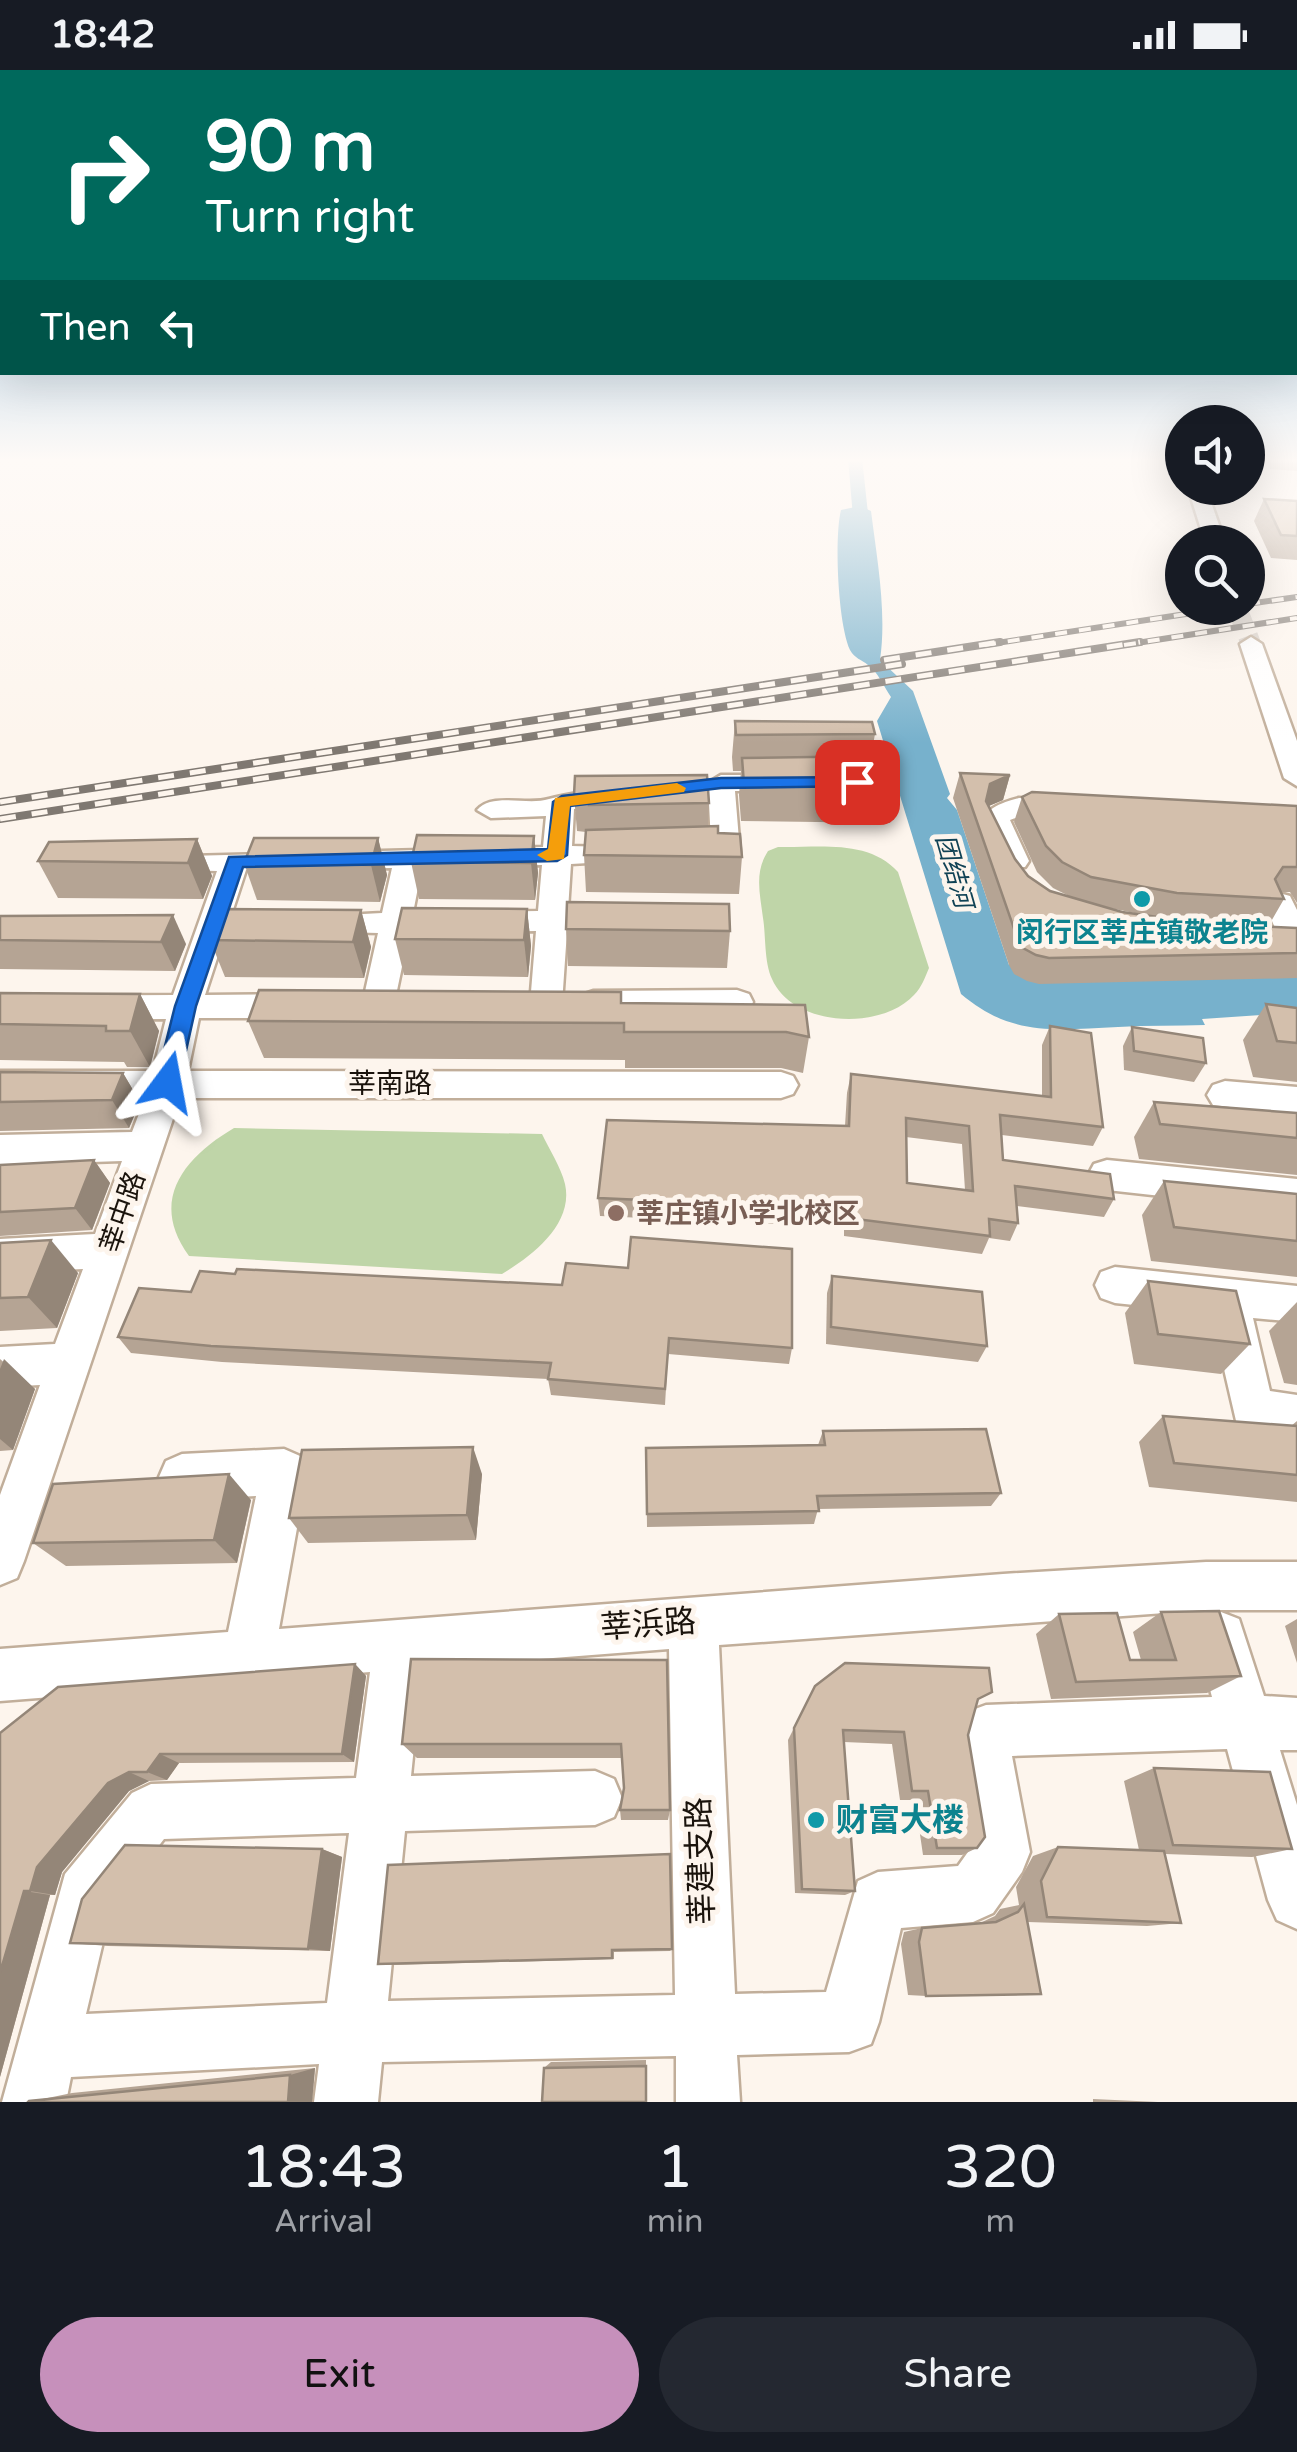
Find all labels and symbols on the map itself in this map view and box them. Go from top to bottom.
pin [815,740,900,825]
water label: 团结河 [929,831,980,915]
marker: 闵行区莘庄镇敬老院 [1131,888,1153,910]
place label: 闵行区莘庄镇敬老院 [1016,916,1268,950]
position arrow [116,1030,220,1134]
street label: 莘南路 [348,1067,432,1101]
street label: 莘中路 [93,1167,153,1258]
place label: 莘庄镇小学北校区 [636,1197,860,1231]
marker: 莘庄镇小学北校区 [605,1202,627,1224]
street label: 莘浜路 [599,1603,697,1647]
street label: 莘建支路 [680,1796,722,1926]
place label: 财富大楼 [836,1802,964,1840]
marker: 财富大楼 [805,1809,827,1831]

